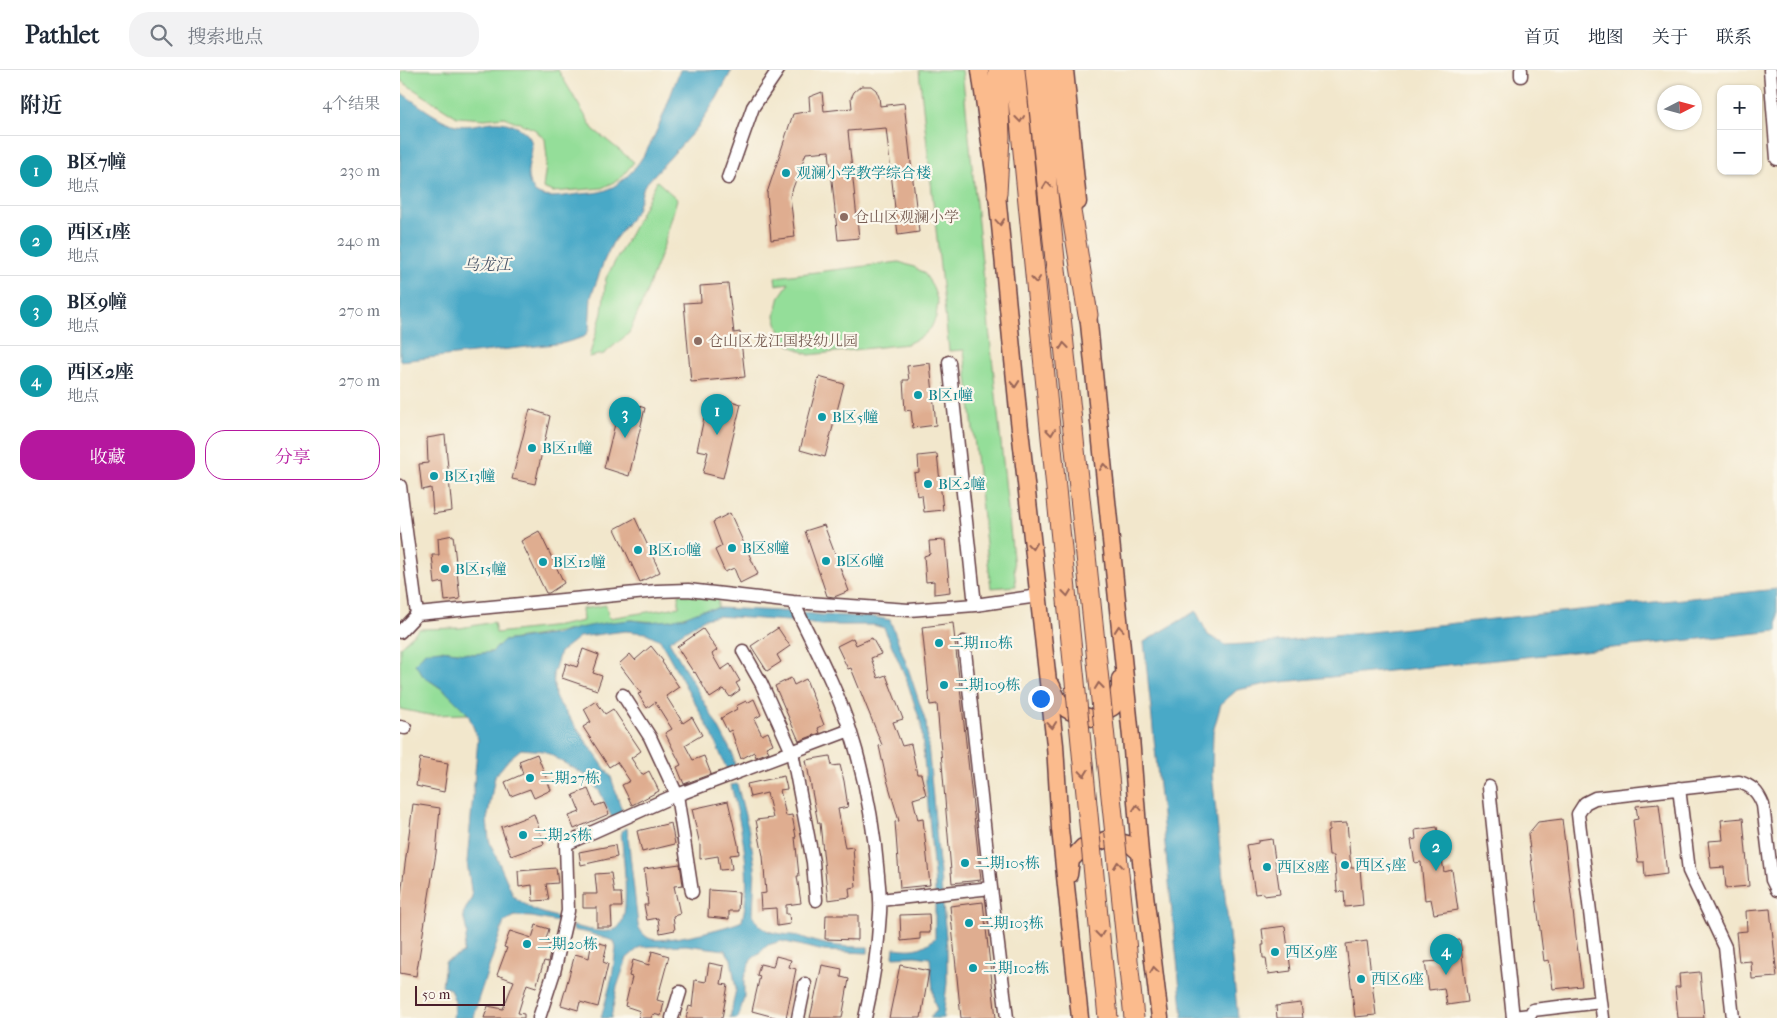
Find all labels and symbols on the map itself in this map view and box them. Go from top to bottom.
north arrow [1657,85,1702,130]
one-way arrow [1014,115,1025,123]
place label: 观澜小学教学综合楼 [796,164,931,182]
marker: 观澜小学教学综合楼 [780,167,792,179]
one-way arrow [1042,180,1053,188]
place label: 仓山区观澜小学 [854,208,959,226]
marker: 仓山区观澜小学 [838,211,850,223]
one-way arrow [994,219,1005,227]
water label: 乌龙江 [463,255,513,274]
one-way arrow [1030,277,1041,285]
place label: 仓山区龙江国投幼儿园 [708,332,858,350]
marker: 仓山区龙江国投幼儿园 [692,335,704,347]
one-way arrow [1059,342,1070,350]
one-way arrow [1009,380,1020,388]
place label: B区1幢 [928,386,973,404]
marker: B区1幢 [912,389,924,401]
pin: 1 [701,394,733,435]
pin: 3 [609,397,641,438]
place label: B区5幢 [832,408,878,426]
marker: B区5幢 [816,411,828,423]
one-way arrow [1045,428,1056,436]
place label: B区11幢 [542,439,592,457]
marker: B区11幢 [526,442,538,454]
one-way arrow [1098,463,1109,471]
place label: B区13幢 [444,467,495,485]
marker: B区13幢 [428,470,440,482]
place label: B区2幢 [938,475,985,493]
marker: B区2幢 [922,478,934,490]
place label: B区8幢 [742,539,789,557]
place label: B区10幢 [648,541,701,559]
marker: B区8幢 [726,542,738,554]
one-way arrow [1026,542,1037,550]
marker: B区10幢 [632,544,644,556]
place label: B区6幢 [836,552,884,570]
place label: B区12幢 [553,553,606,571]
marker: B区6幢 [820,555,832,567]
marker: B区12幢 [537,556,549,568]
place label: B区15幢 [455,560,507,578]
marker: B区15幢 [439,563,451,575]
one-way arrow [1061,590,1072,598]
one-way arrow [1114,625,1125,633]
place label: 二期110栋 [949,634,1013,652]
marker: 二期110栋 [933,637,945,649]
place label: 二期109栋 [954,676,1020,694]
marker: 二期109栋 [938,679,950,691]
one-way arrow [1094,682,1105,690]
your location [1028,686,1054,712]
one-way arrow [1046,721,1057,729]
place label: 二期27栋 [540,769,600,787]
one-way arrow [1078,769,1089,777]
marker: 二期27栋 [524,772,536,784]
one-way arrow [1132,804,1143,812]
place label: 二期25栋 [533,826,592,844]
marker: 二期25栋 [517,829,529,841]
pin: 2 [1420,830,1452,871]
place label: 二期105栋 [975,854,1040,872]
place label: 西区5座 [1355,856,1406,874]
marker: 二期105栋 [959,857,971,869]
place label: 西区8座 [1277,858,1330,876]
marker: 西区5座 [1339,859,1351,871]
one-way arrow [1113,861,1124,869]
marker: 西区8座 [1261,861,1273,873]
place label: 二期103栋 [979,914,1044,932]
marker: 二期103栋 [963,917,975,929]
one-way arrow [1094,931,1105,939]
pin: 4 [1430,934,1462,975]
place label: 二期20栋 [537,935,598,953]
marker: 二期20栋 [521,938,533,950]
place label: 西区9座 [1285,943,1338,961]
marker: 西区9座 [1269,946,1281,958]
place label: 二期102栋 [983,959,1049,977]
marker: 二期102栋 [967,962,979,974]
one-way arrow [1149,965,1160,973]
place label: 西区6座 [1371,970,1424,988]
marker: 西区6座 [1355,973,1367,985]
scale bar [415,983,505,1006]

